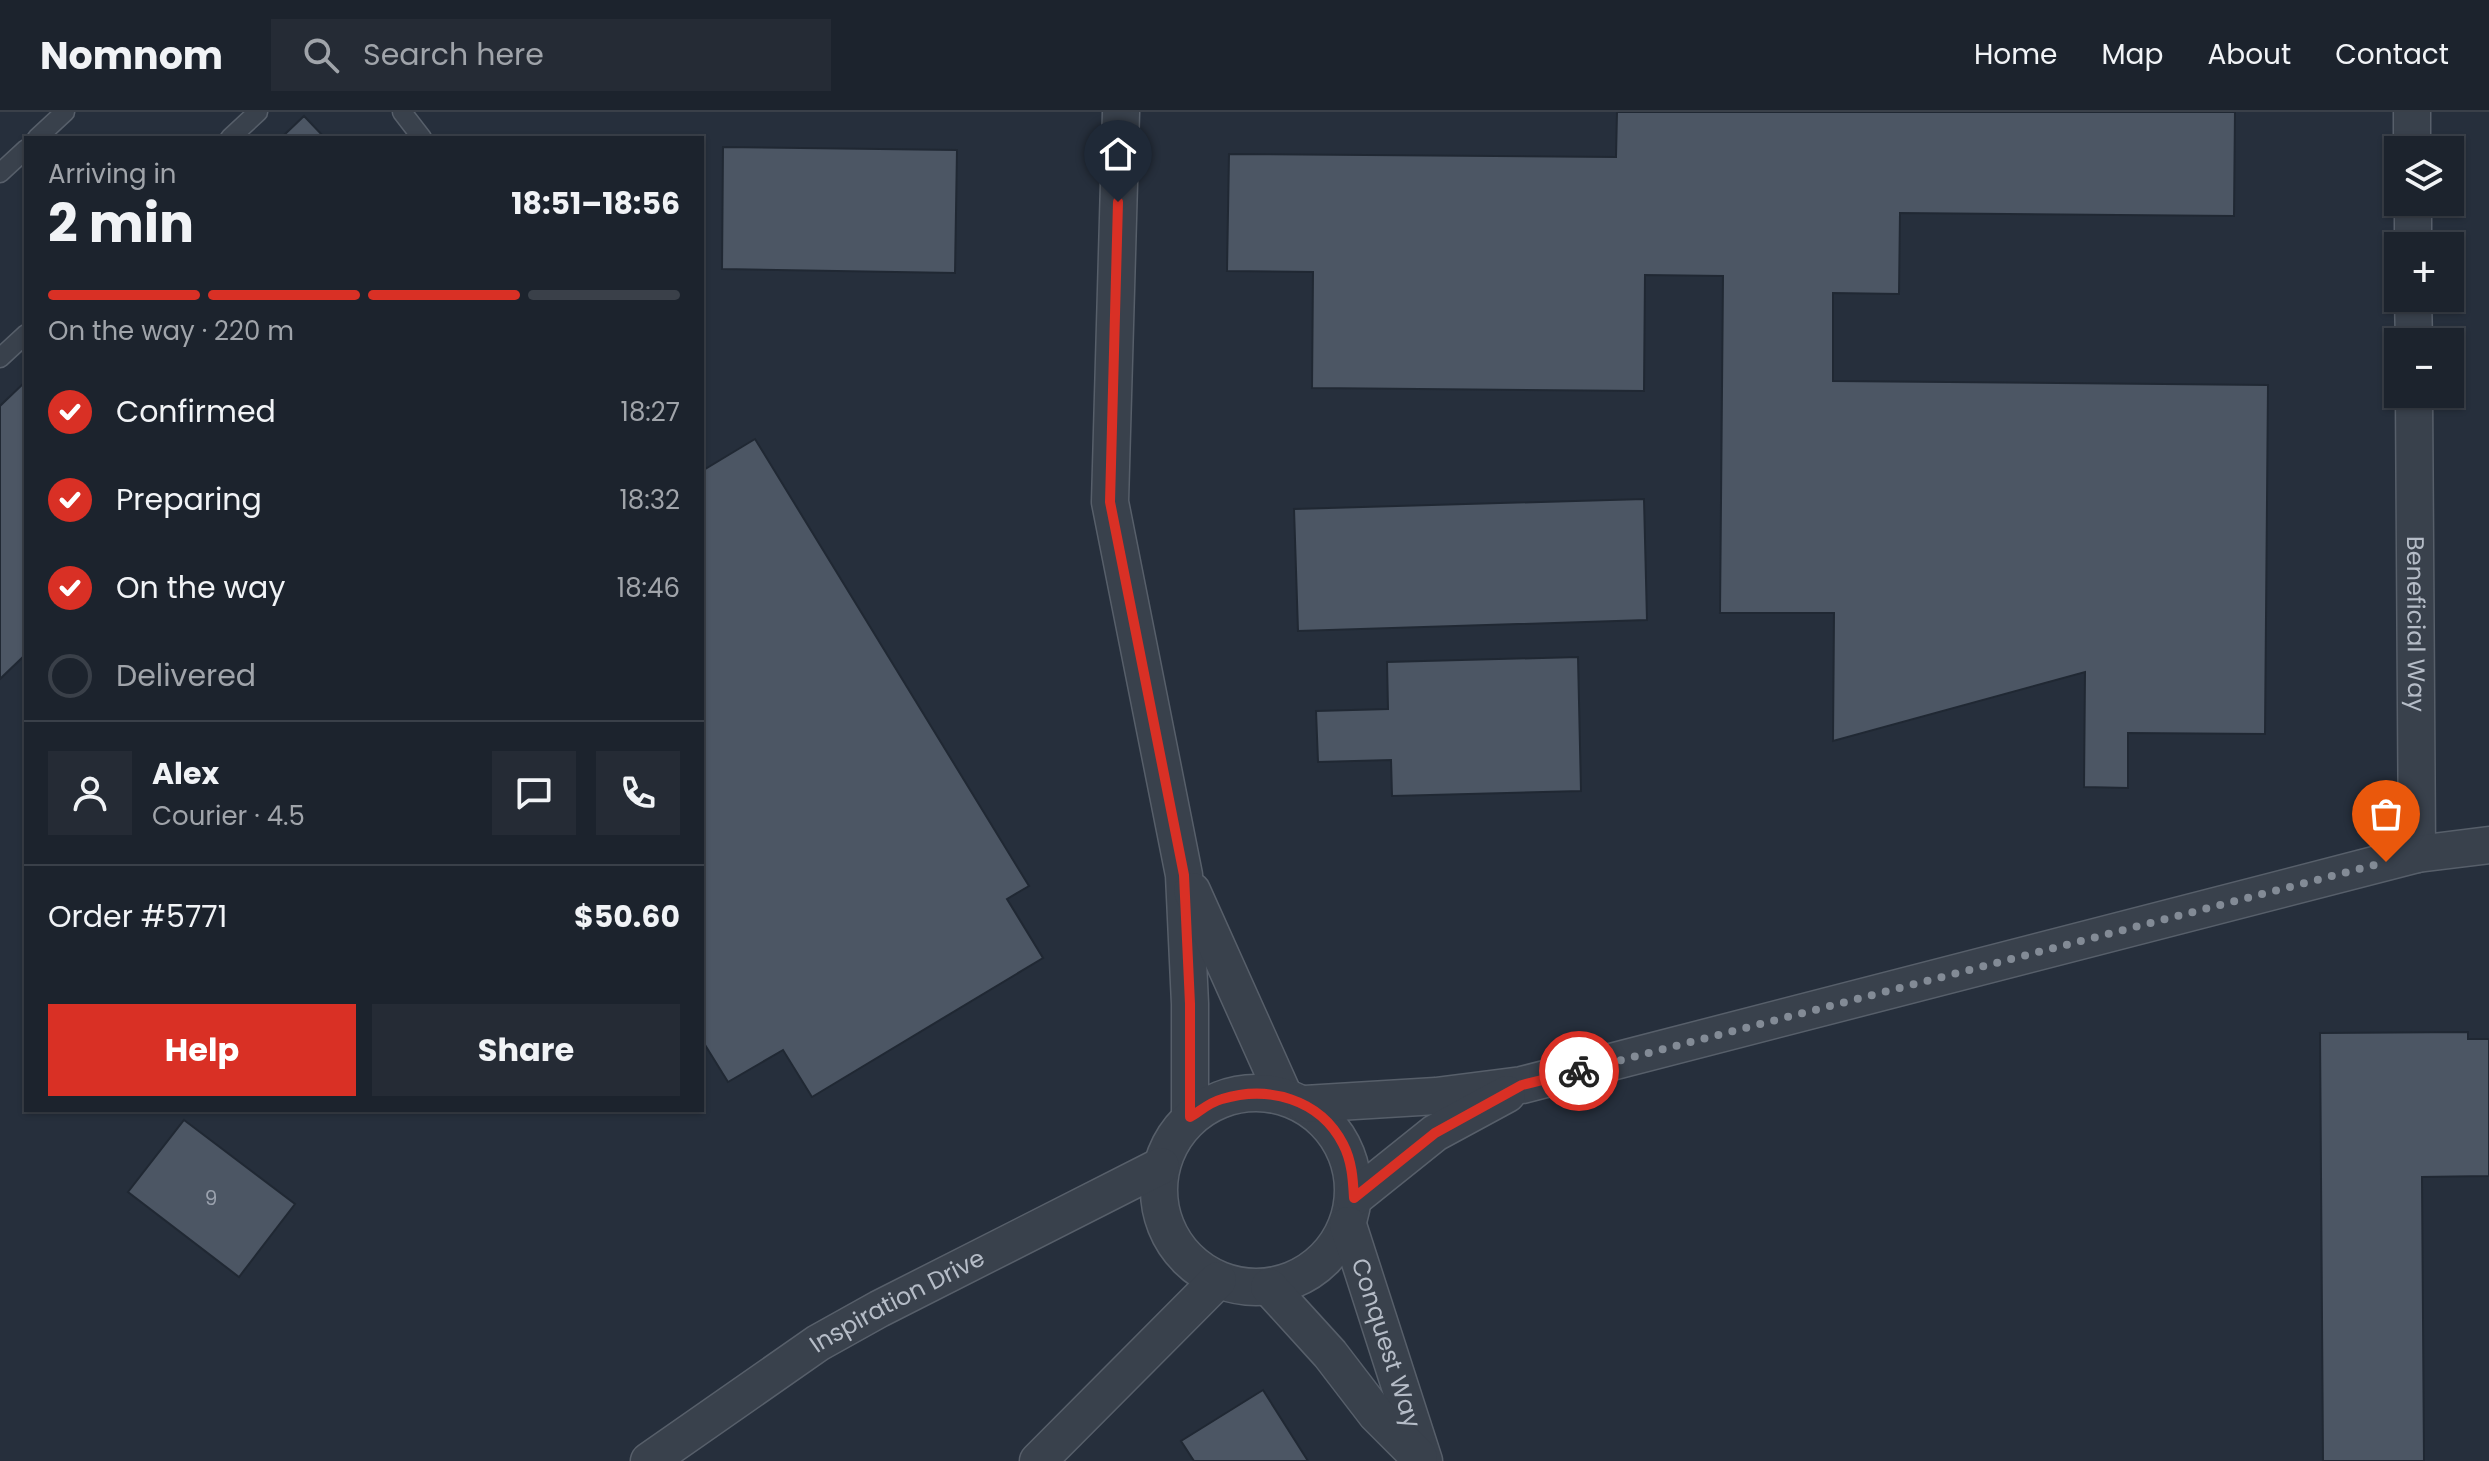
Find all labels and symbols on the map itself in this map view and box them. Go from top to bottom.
pin [1084,120,1152,202]
street label: Beneficial Way [2399,536,2433,713]
pin [2352,780,2420,862]
courier [1539,1031,1619,1111]
house number: 9 [205,1184,217,1212]
street label: Inspiration Drive [803,1241,990,1360]
street label: Conquest Way [1344,1254,1429,1432]

